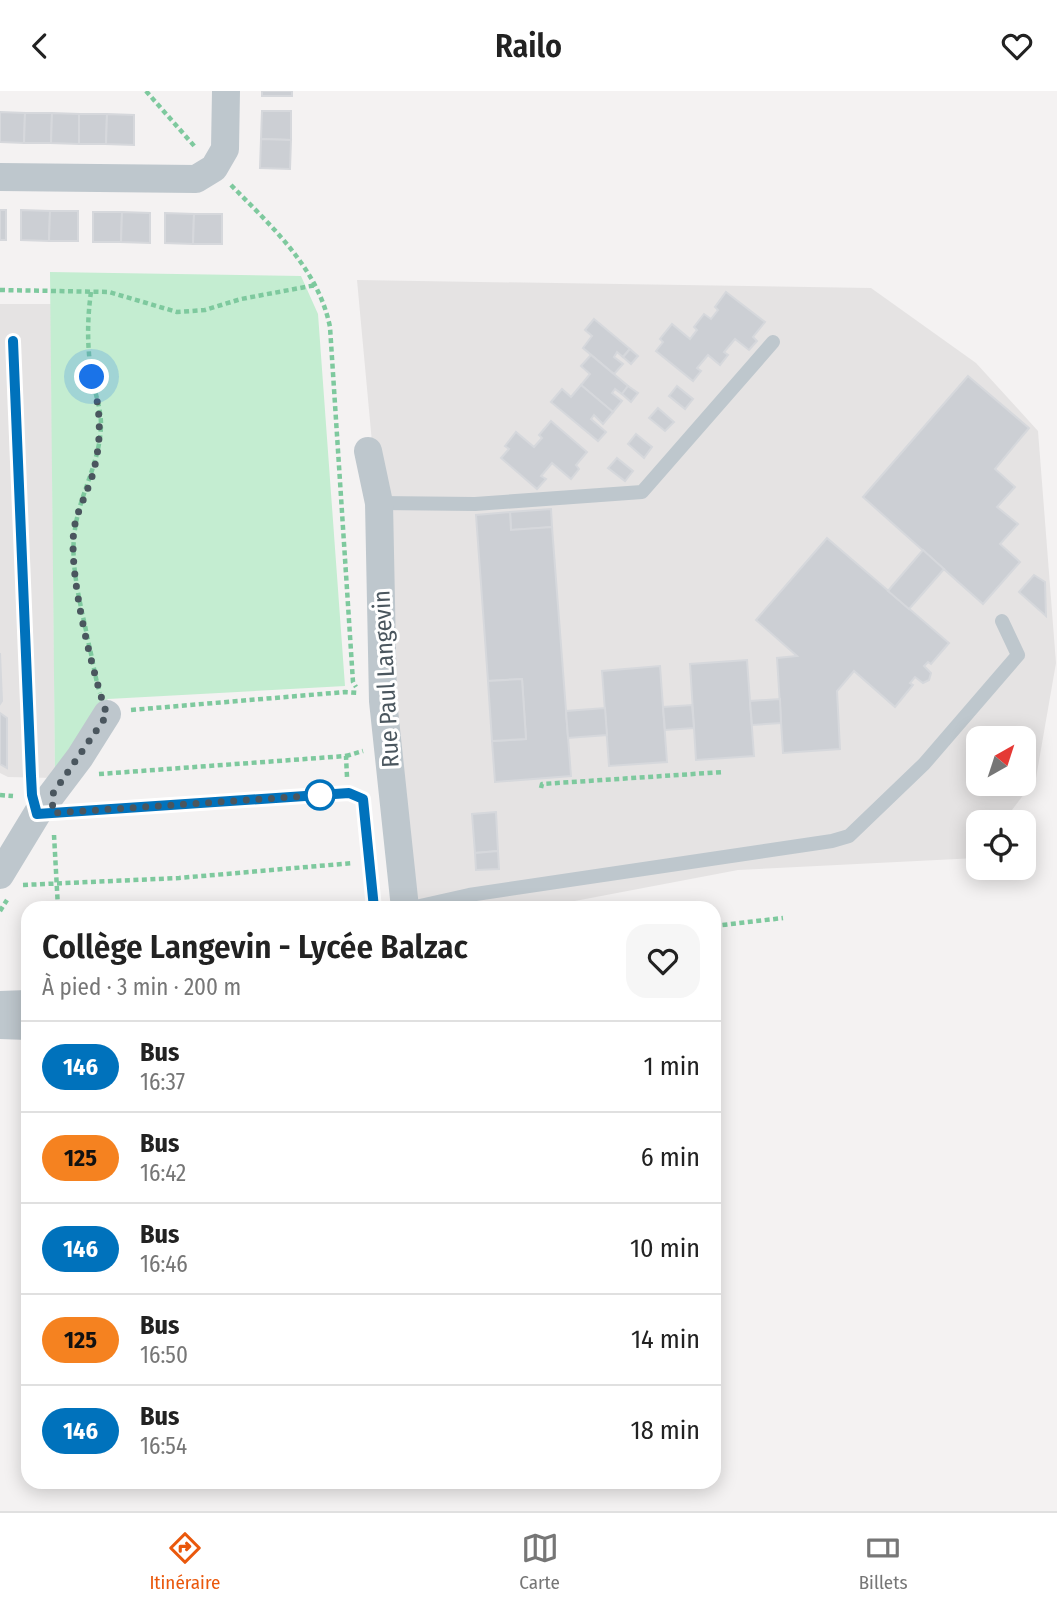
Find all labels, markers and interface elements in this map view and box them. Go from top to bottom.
icon: back [21,27,59,65]
text: Railo [495,27,562,65]
icon: heart [998,27,1036,65]
your location [74,359,109,394]
street label: Rue Paul Langevin [367,590,405,768]
north arrow [966,726,1036,796]
map controls [966,726,1036,880]
unlabelled marker [305,780,335,810]
button: locate [966,810,1036,880]
button: heart [626,924,700,998]
text: Collège Langevin - Lycée Balzac [42,927,468,967]
text: À pied · 3 min · 200 m [42,973,241,1001]
text: Bus [140,1037,179,1068]
text: 1 min [644,1051,700,1082]
text: 146 [63,1053,98,1081]
text: 16:37 [140,1068,185,1096]
text: Bus [140,1128,179,1159]
text: 6 min [641,1142,700,1173]
text: 125 [64,1144,97,1172]
text: 16:42 [140,1159,186,1187]
text: Bus [140,1219,179,1250]
text: 10 min [630,1233,700,1264]
text: 146 [63,1235,98,1263]
text: 16:46 [140,1250,188,1278]
text: Bus [140,1310,179,1341]
text: 14 min [631,1324,700,1355]
text: 125 [64,1326,97,1354]
text: 16:50 [140,1341,188,1369]
text: Bus [140,1401,179,1432]
text: 18 min [631,1415,700,1446]
text: 146 [63,1417,98,1445]
text: 16:54 [140,1432,187,1460]
tab: Itinéraire [149,1529,220,1594]
tab: Carte [519,1529,560,1594]
tab: Billets [859,1529,908,1594]

